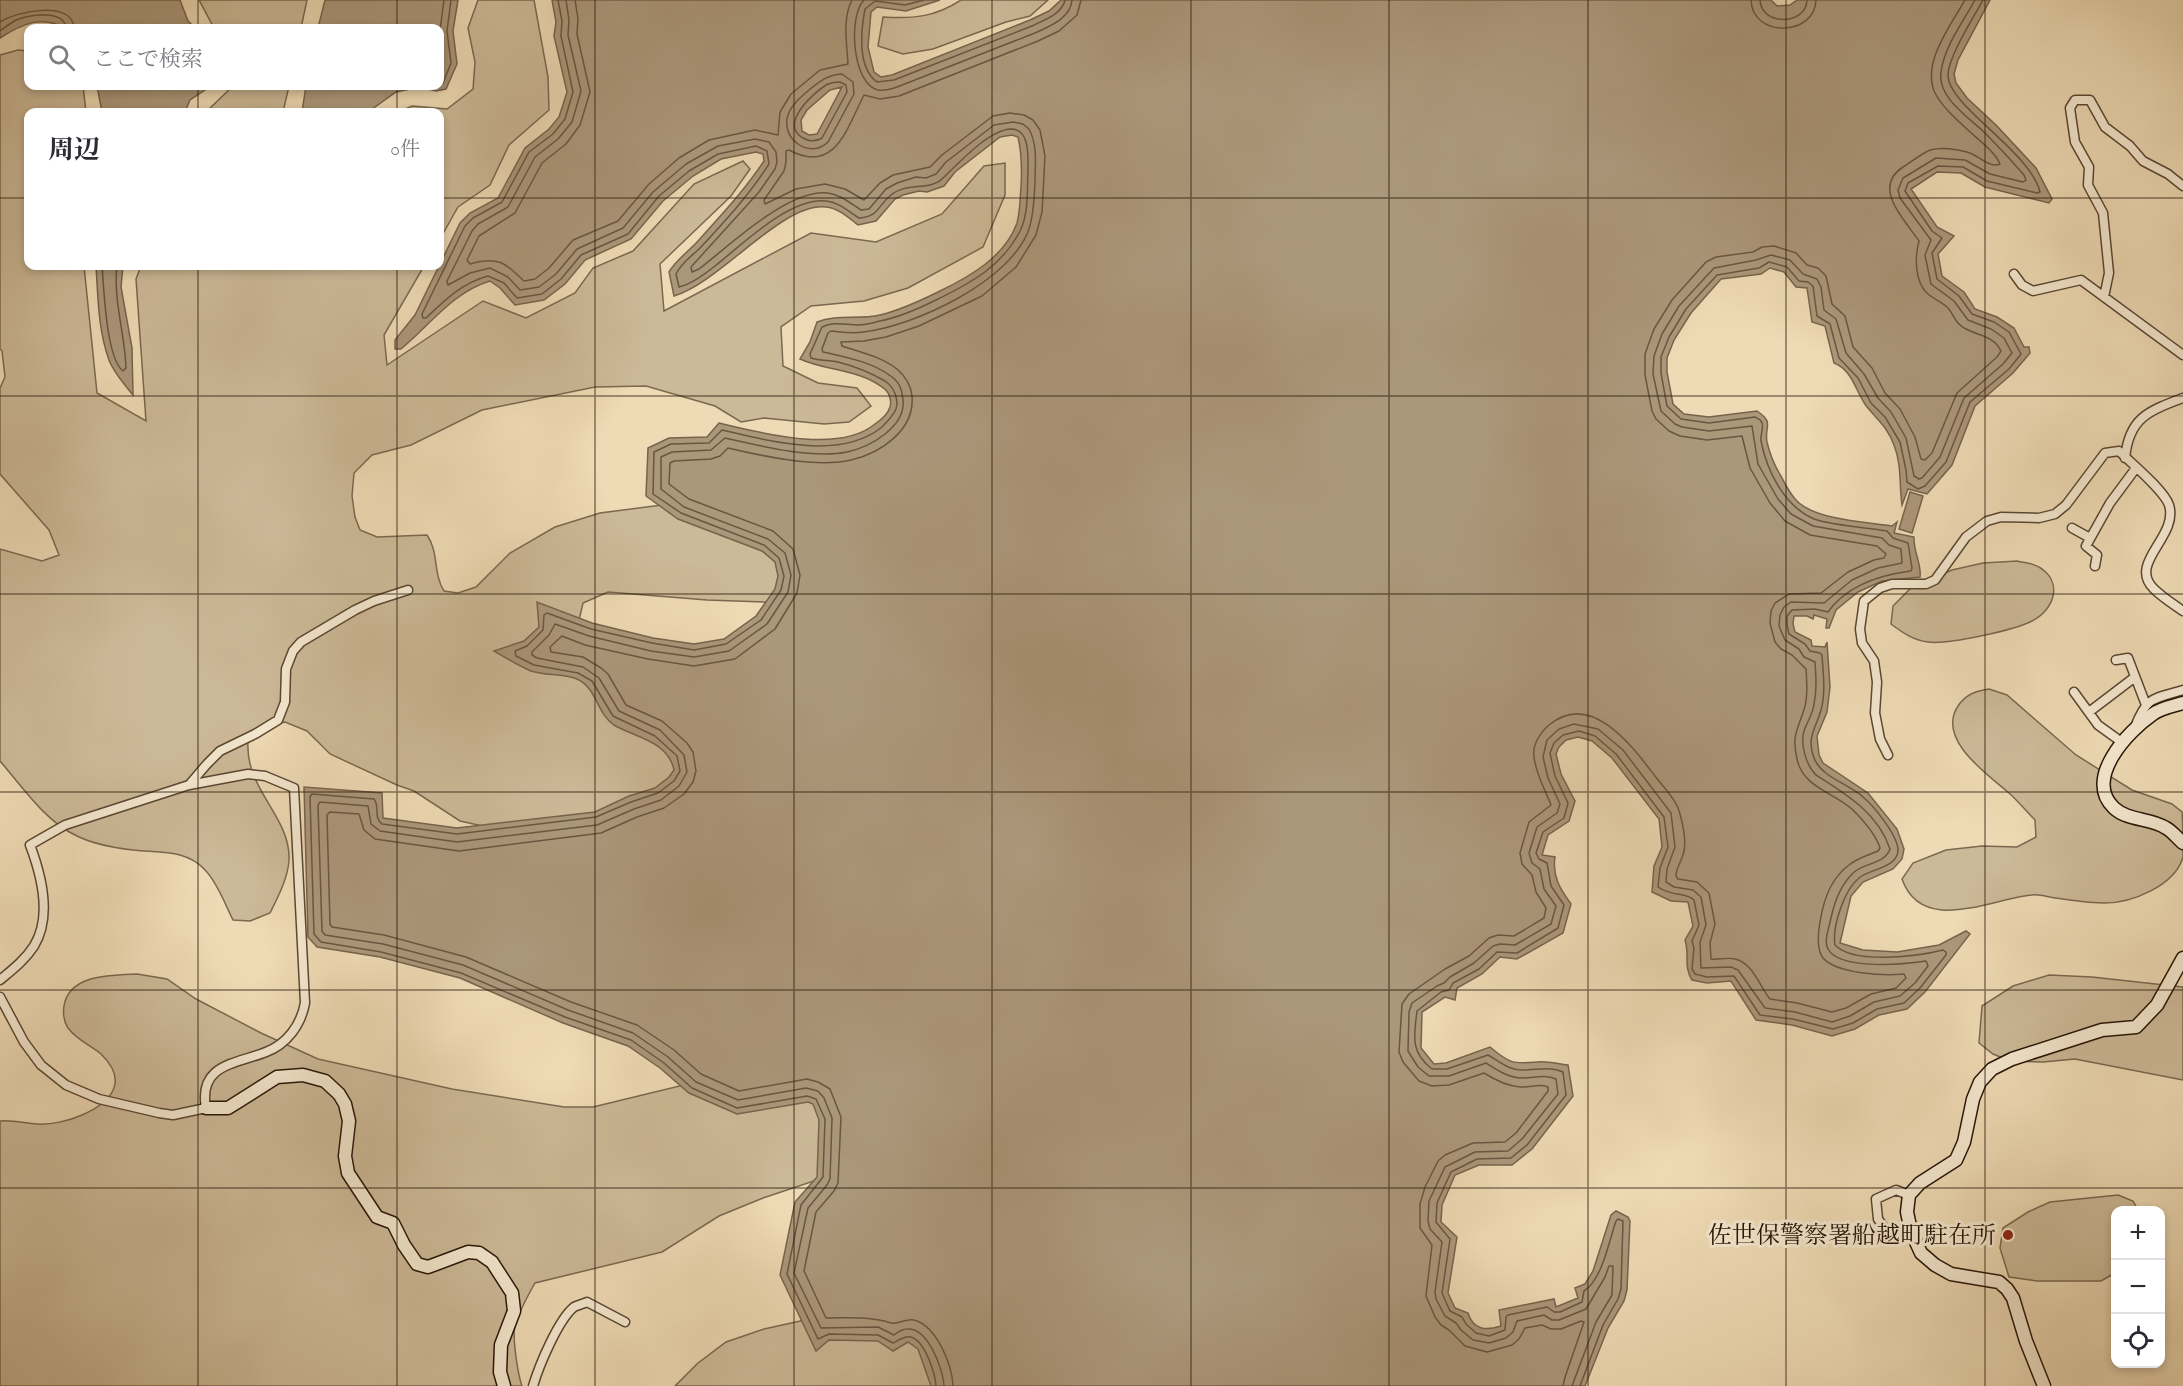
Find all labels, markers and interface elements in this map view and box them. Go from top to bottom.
search box [24,24,444,90]
icon: search [45,41,78,74]
text: ここで検索 [93,46,203,74]
text: 周辺 [48,134,100,167]
text: 0件 [390,137,420,162]
map controls [2111,1206,2165,1368]
button: + [2111,1206,2165,1260]
place label: 佐世保警察署船越町駐在所 [1708,1221,1996,1252]
marker: 佐世保警察署船越町駐在所 [2001,1228,2015,1242]
button: − [2111,1260,2165,1314]
button: locate [2111,1314,2165,1368]

